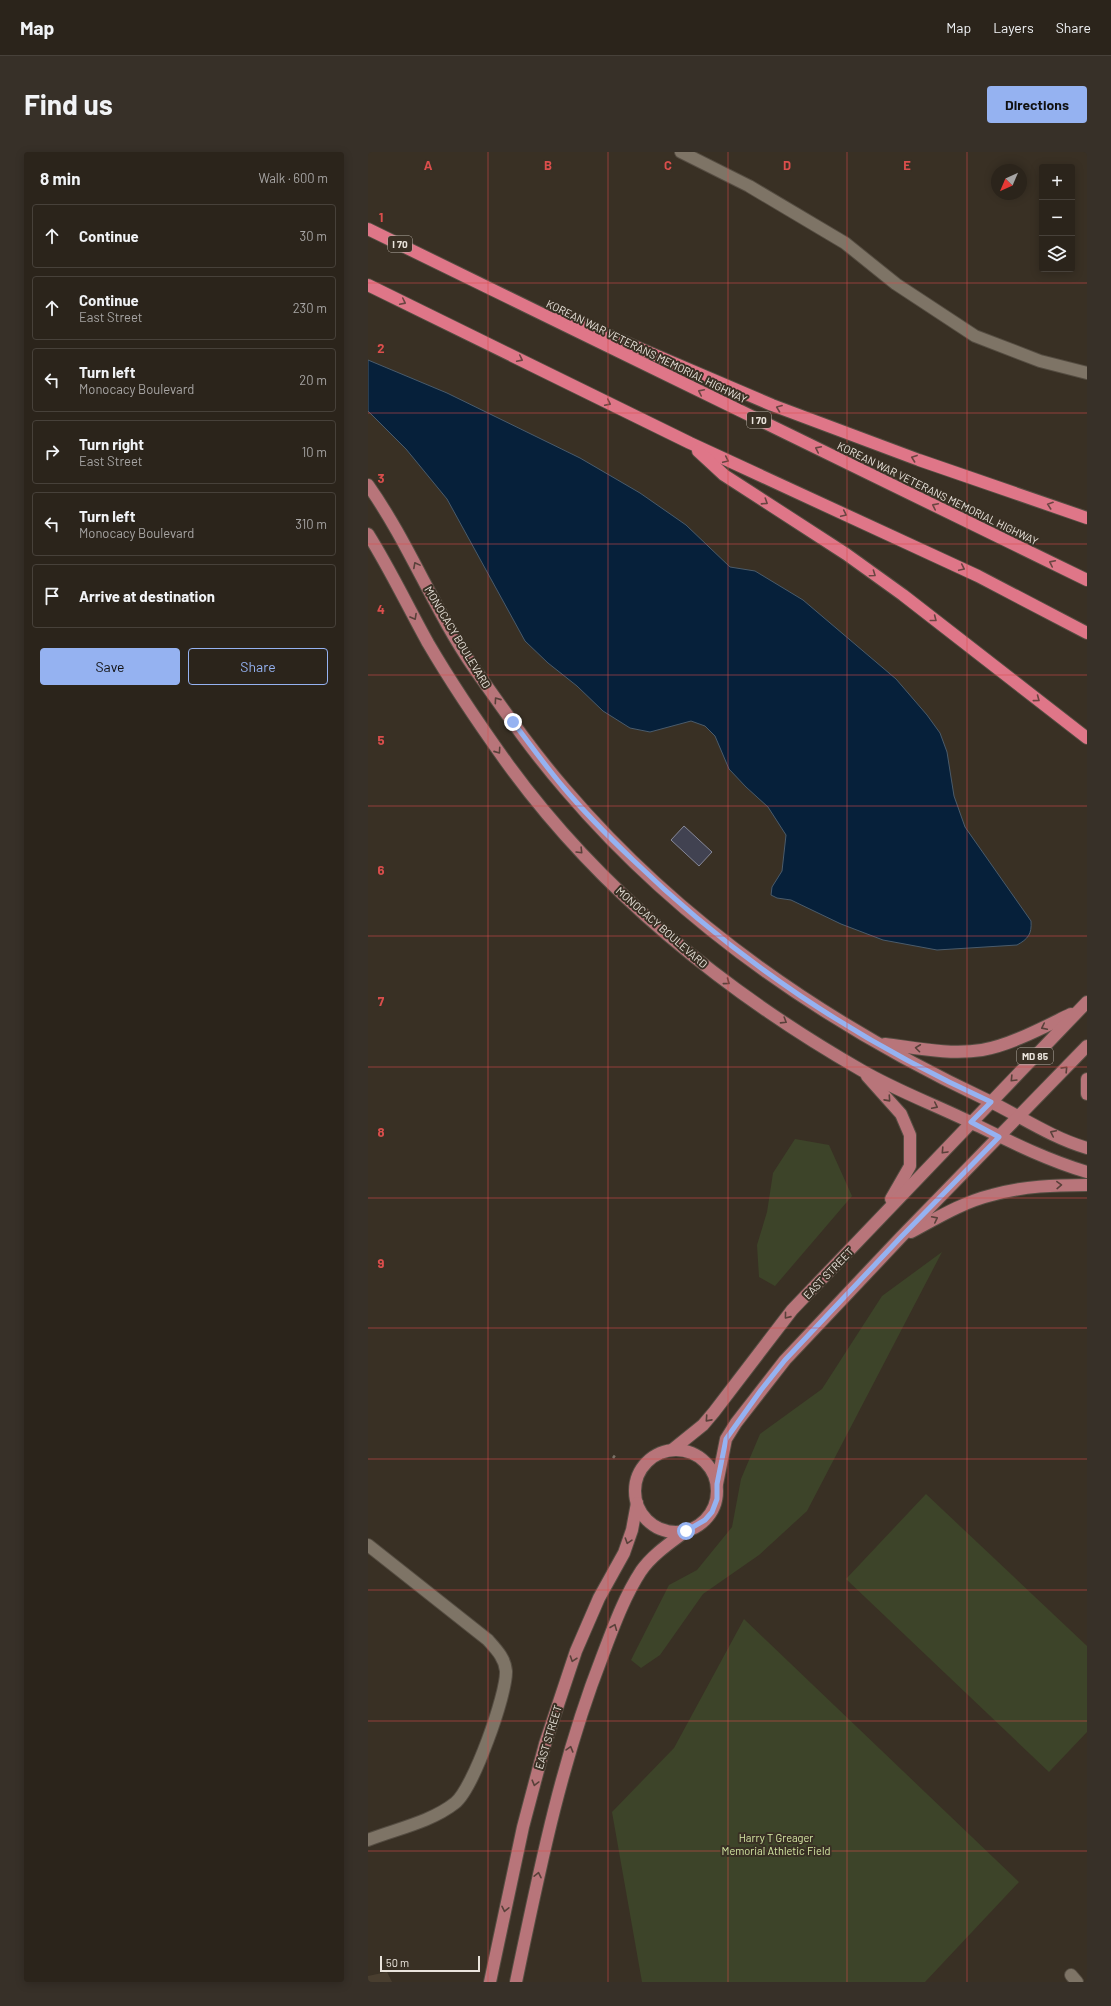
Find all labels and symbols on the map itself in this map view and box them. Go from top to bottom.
text: A [424,157,433,173]
text: B [544,157,552,173]
text: C [664,157,672,173]
text: D [783,157,791,173]
text: E [903,157,911,173]
north arrow [991,164,1027,200]
text: 1 [379,209,383,225]
road number: I 70 [388,236,412,252]
one-way arrow [399,297,406,305]
street label: KOREAN WAR VETERANS MEMORIAL HIGHWAY [544,297,750,405]
text: 2 [377,340,385,356]
one-way arrow [515,355,523,362]
one-way arrow [698,389,706,397]
one-way arrow [604,398,612,406]
one-way arrow [776,405,783,413]
road number: I 70 [747,412,771,428]
street label: KOREAN WAR VETERANS MEMORIAL HIGHWAY [835,439,1041,547]
one-way arrow [815,446,823,454]
one-way arrow [721,455,729,463]
one-way arrow [911,455,918,463]
text: 3 [377,470,385,486]
one-way arrow [760,497,767,504]
one-way arrow [1047,502,1054,510]
one-way arrow [932,503,939,511]
one-way arrow [839,509,847,517]
one-way arrow [1049,560,1056,568]
one-way arrow [413,562,420,570]
one-way arrow [958,564,965,572]
one-way arrow [869,569,876,577]
street label: MONOCACY BOULEVARD [422,584,494,691]
text: 4 [377,601,385,617]
one-way arrow [409,613,417,620]
one-way arrow [930,615,937,622]
one-way arrow [1033,694,1040,701]
one-way arrow [495,698,502,705]
route end [504,713,522,731]
text: 5 [377,732,385,748]
one-way arrow [493,746,500,753]
one-way arrow [575,846,583,854]
text: 6 [378,862,385,878]
street label: MONOCACY BOULEVARD [614,884,710,970]
one-way arrow [723,978,730,985]
text: 7 [378,993,385,1009]
one-way arrow [780,1017,787,1024]
one-way arrow [1040,1022,1048,1030]
one-way arrow [915,1044,921,1053]
road number: MD 85 [1017,1048,1053,1064]
one-way arrow [1060,1066,1068,1074]
one-way arrow [1010,1074,1018,1082]
one-way arrow [883,1095,890,1102]
one-way arrow [931,1101,938,1109]
text: 8 [377,1124,385,1140]
one-way arrow [1050,1130,1057,1138]
one-way arrow [941,1146,949,1154]
one-way arrow [1056,1181,1062,1189]
one-way arrow [931,1216,938,1224]
street label: EAST STREET [800,1245,856,1301]
text: 9 [378,1255,385,1271]
one-way arrow [785,1312,792,1319]
one-way arrow [705,1414,713,1422]
route start [677,1522,695,1540]
one-way arrow [624,1537,633,1544]
one-way arrow [609,1623,617,1630]
one-way arrow [570,1655,578,1662]
street label: EAST STREET [532,1703,564,1771]
one-way arrow [565,1746,574,1753]
one-way arrow [531,1779,540,1786]
park label: Harry T Greager Memorial Athletic Field [722,1831,830,1857]
one-way arrow [534,1872,542,1878]
one-way arrow [501,1906,509,1912]
scale bar [380,1954,480,1973]

